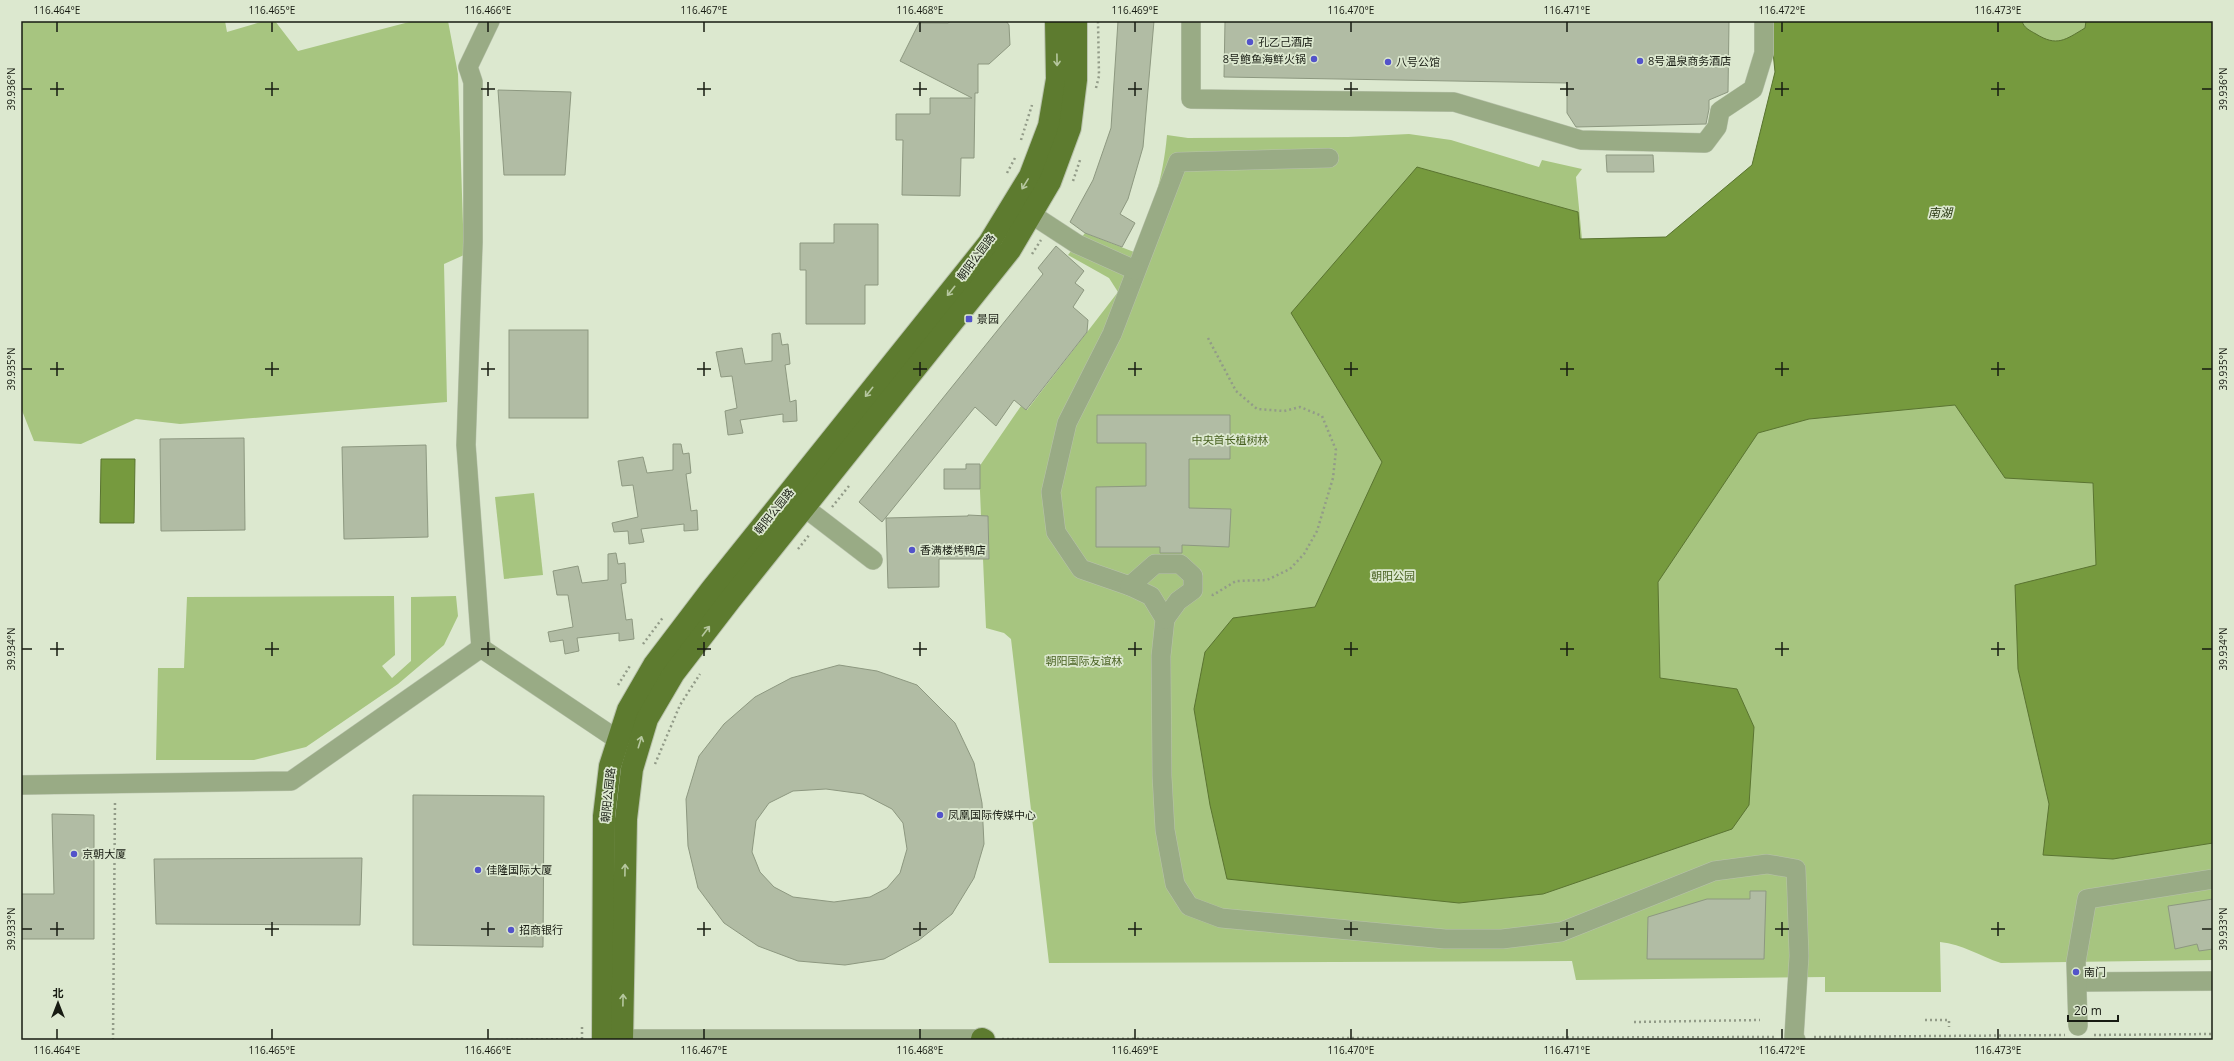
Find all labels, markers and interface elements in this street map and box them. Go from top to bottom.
text: 116.464°E [34,3,80,17]
text: 116.465°E [249,3,295,17]
text: 116.466°E [465,3,511,17]
text: 116.467°E [681,3,727,17]
text: 116.468°E [897,3,943,17]
text: 116.469°E [1112,3,1158,17]
text: 116.470°E [1328,3,1374,17]
text: 116.471°E [1544,3,1590,17]
text: 116.472°E [1759,3,1805,17]
text: 116.473°E [1975,3,2021,17]
place label: 孔乙己酒店 [1258,34,1313,49]
marker: 孔乙己酒店 [1245,37,1255,47]
place label: 8号鲍鱼海鲜火锅 [1223,51,1306,66]
one-way arrow [1053,53,1061,66]
place label: 8号温泉商务酒店 [1648,53,1731,68]
marker: 8号鲍鱼海鲜火锅 [1309,54,1319,64]
place label: 八号公馆 [1396,54,1440,69]
marker: 8号温泉商务酒店 [1635,56,1645,66]
marker: 八号公馆 [1383,57,1393,67]
text: 39.936°N [4,67,18,111]
text: 39.936°N [2216,67,2230,111]
one-way arrow [1021,178,1029,189]
water label: 南湖 [1928,204,1954,221]
street label: 朝阳公园路 [953,230,998,283]
one-way arrow [946,285,955,296]
place label: 景园 [977,311,999,326]
marker: 景园 [964,314,974,324]
text: 39.935°N [4,347,18,391]
text: 39.935°N [2216,347,2230,391]
one-way arrow [865,387,874,397]
park label: 中央首长植树林 [1192,432,1269,447]
street label: 朝阳公园路 [750,485,797,537]
place label: 香满楼烤鸭店 [920,542,986,557]
marker: 香满楼烤鸭店 [907,545,917,555]
park label: 朝阳公园 [1371,568,1415,583]
one-way arrow [702,625,710,636]
text: 39.934°N [4,627,18,671]
text: 39.934°N [2216,627,2230,671]
park label: 朝阳国际友谊林 [1046,653,1123,668]
one-way arrow [637,735,644,748]
street label: 朝阳公园路 [597,767,618,823]
place label: 凤凰国际传媒中心 [948,807,1036,822]
marker: 凤凰国际传媒中心 [935,810,945,820]
place label: 京朝大厦 [82,846,126,861]
marker: 京朝大厦 [69,849,79,859]
place label: 佳隆国际大厦 [486,862,552,877]
one-way arrow [622,864,629,877]
marker: 佳隆国际大厦 [473,865,483,875]
text: 39.933°N [4,907,18,951]
text: 39.933°N [2216,907,2230,951]
place label: 招商银行 [519,922,563,937]
marker: 招商银行 [506,925,516,935]
place label: 南门 [2084,964,2106,979]
marker: 南门 [2071,967,2081,977]
north arrow [38,983,78,1023]
text: 北 [53,985,64,1000]
one-way arrow [619,994,626,1007]
scale bar [2068,997,2118,1023]
text: 20 m [2074,1002,2102,1019]
text: 116.464°E [34,1043,80,1057]
text: 116.465°E [249,1043,295,1057]
text: 116.466°E [465,1043,511,1057]
text: 116.467°E [681,1043,727,1057]
text: 116.468°E [897,1043,943,1057]
text: 116.469°E [1112,1043,1158,1057]
text: 116.470°E [1328,1043,1374,1057]
text: 116.471°E [1544,1043,1590,1057]
text: 116.472°E [1759,1043,1805,1057]
text: 116.473°E [1975,1043,2021,1057]

